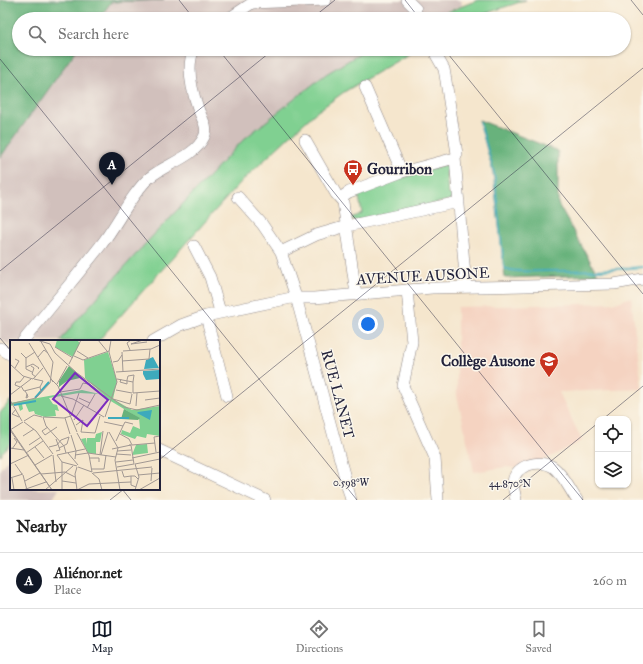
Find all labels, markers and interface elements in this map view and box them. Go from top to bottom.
search box [12,12,631,56]
icon: search [26,23,48,45]
text: Search here [58,25,129,43]
pin: A [99,152,125,185]
bus stop icon: Gourribon [342,158,364,186]
place label: Gourribon [367,160,433,178]
street label: AVENUE AUSONE [355,264,490,289]
your location [358,314,378,334]
inset map [10,340,160,490]
street label: RUE LANET [318,348,358,440]
school or university icon: Collège Ausone [538,350,560,378]
place label: Collège Ausone [441,352,536,371]
map controls [595,416,631,488]
button: locate [595,416,631,452]
button: layers [595,452,631,488]
text: 0.598°W [333,477,370,489]
text: 44.870°N [489,478,532,490]
text: Nearby [16,516,67,537]
text: Aliénor.net [54,564,122,582]
text: A [25,573,33,589]
text: 260 m [593,573,627,589]
text: Place [54,582,81,598]
tab: Map [91,618,113,655]
tab: Directions [296,618,343,655]
tab: Saved [526,618,552,655]

